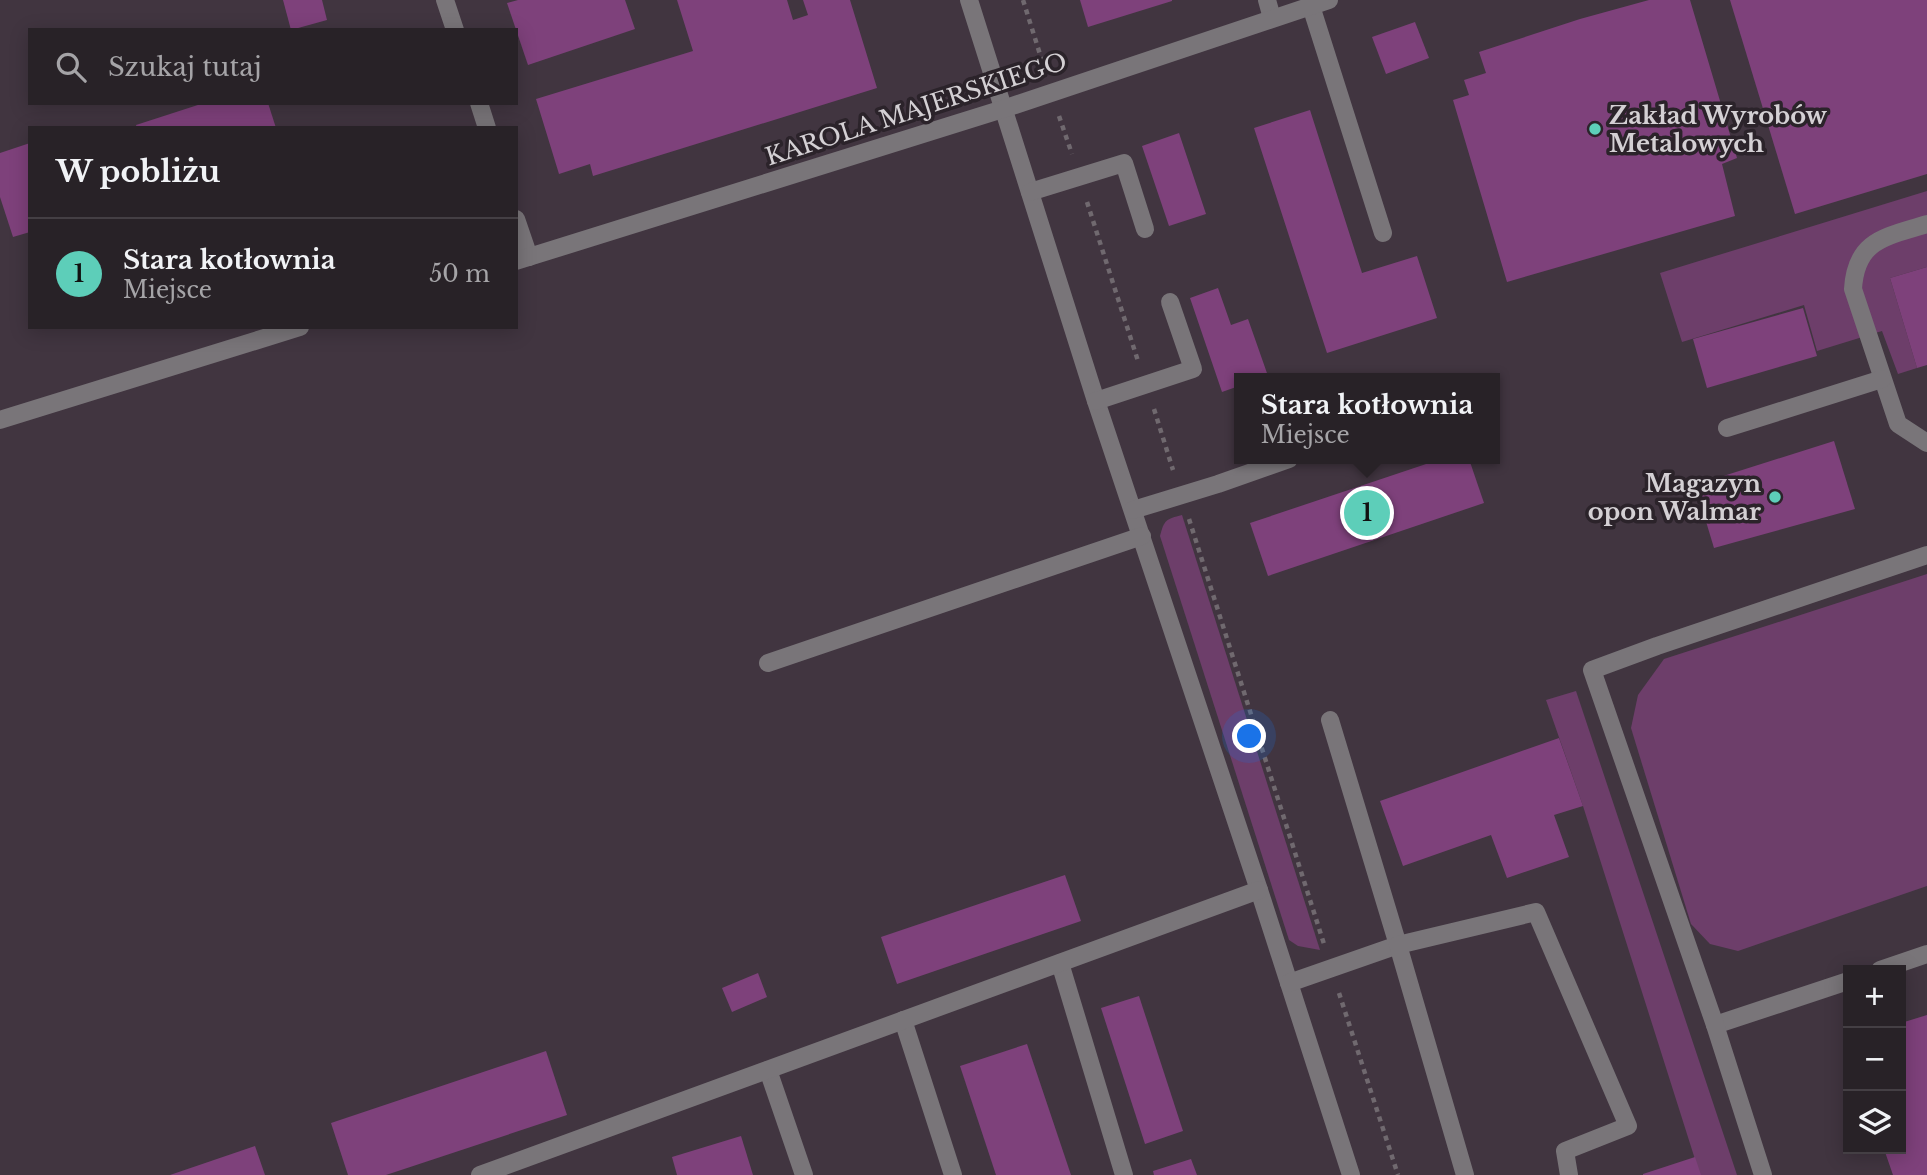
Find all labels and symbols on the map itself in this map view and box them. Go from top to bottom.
street label: KAROLA MAJERSKIEGO [762,46,1070,172]
place label: Zakład Wyrobów Metalowych [1609,101,1828,158]
marker: Zakład Wyrobów Metalowych [1587,121,1603,137]
place label: Magazyn opon Walmar [1588,469,1762,526]
pin: 1 [1344,487,1390,539]
marker: Magazyn opon Walmar [1767,489,1783,505]
your location [1232,719,1266,753]

